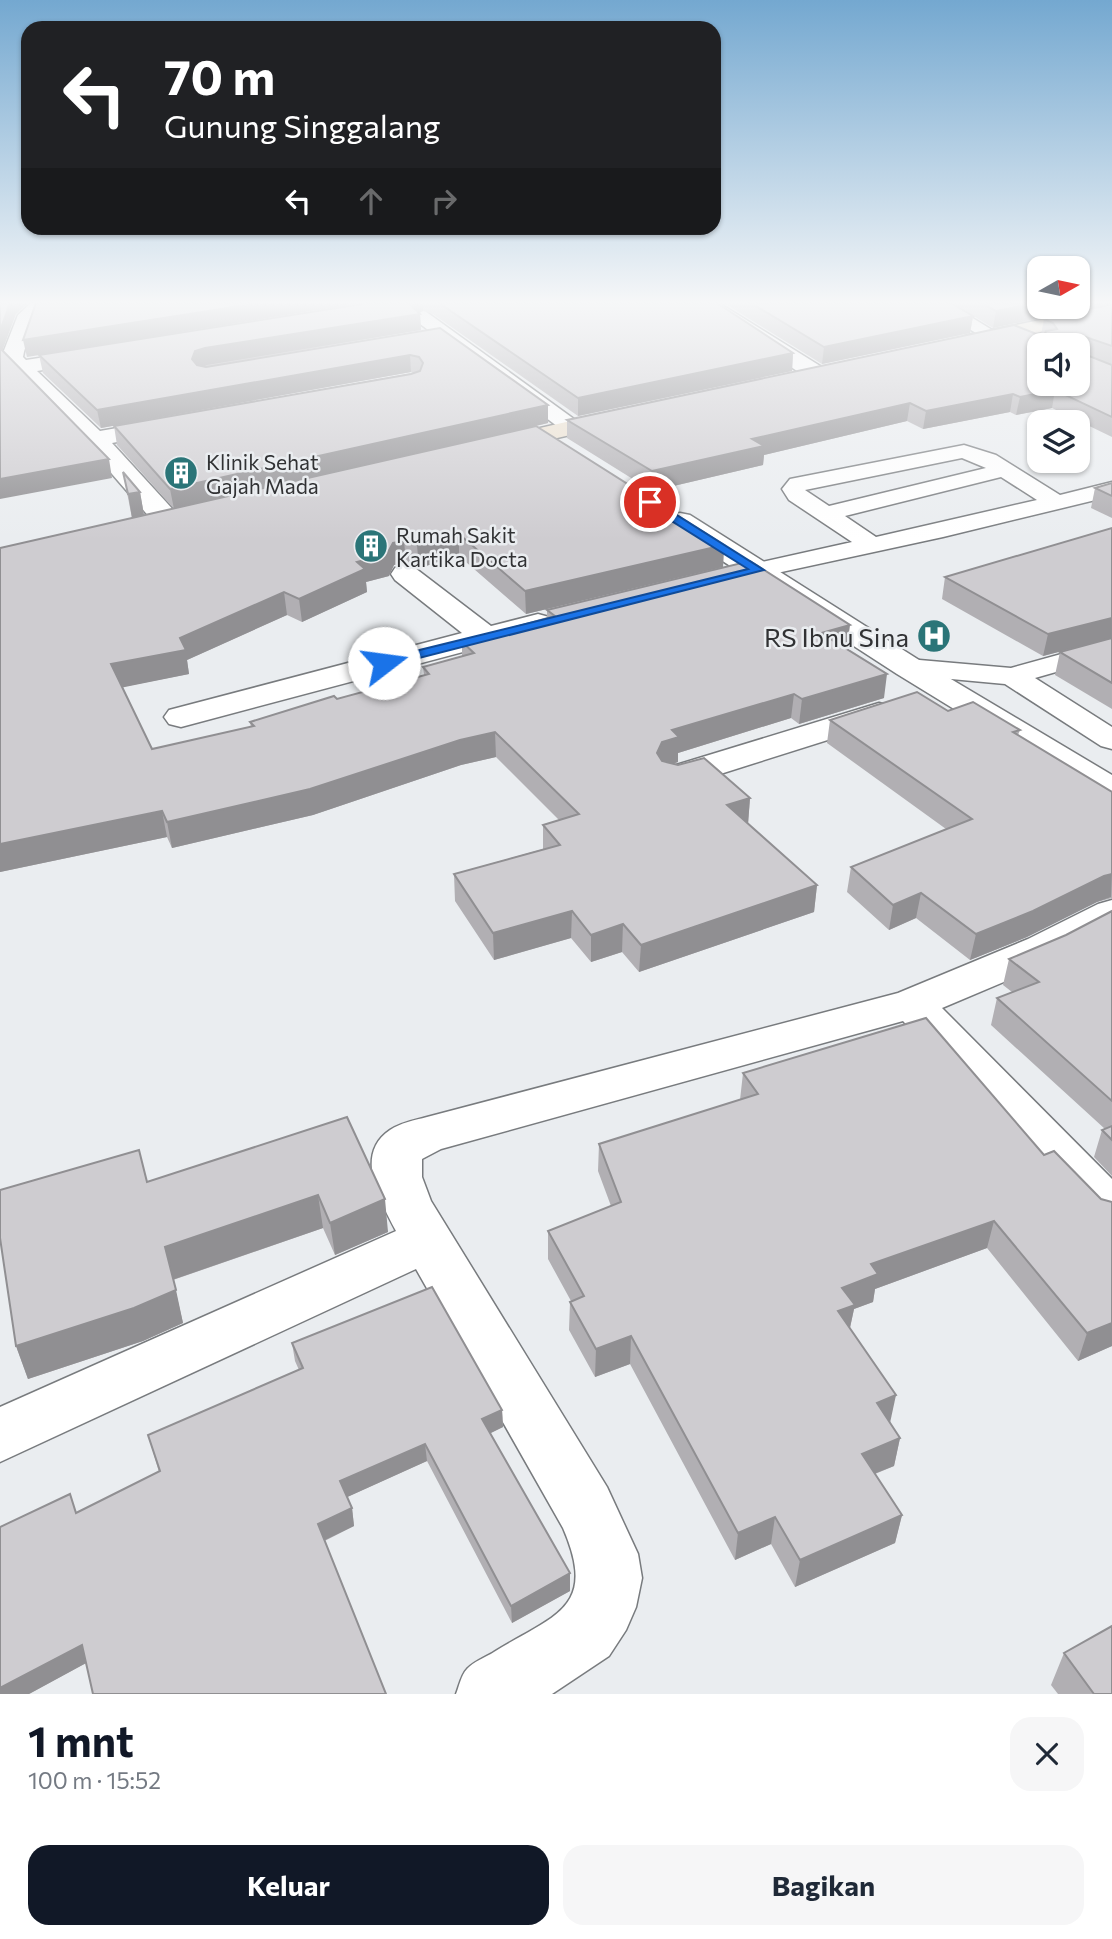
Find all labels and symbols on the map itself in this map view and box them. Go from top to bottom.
north arrow [1027,256,1090,318]
place label: Klinik Sehat Gajah Mada [206,449,319,498]
building icon: Klinik Sehat Gajah Mada [162,454,200,492]
pin [620,472,680,532]
place label: Rumah Sakit Kartika Docta [396,522,528,571]
building icon: Rumah Sakit Kartika Docta [352,527,390,565]
hospital icon: RS Ibnu Sina [915,617,953,655]
place label: RS Ibnu Sina [764,621,909,652]
position arrow [347,626,421,700]

